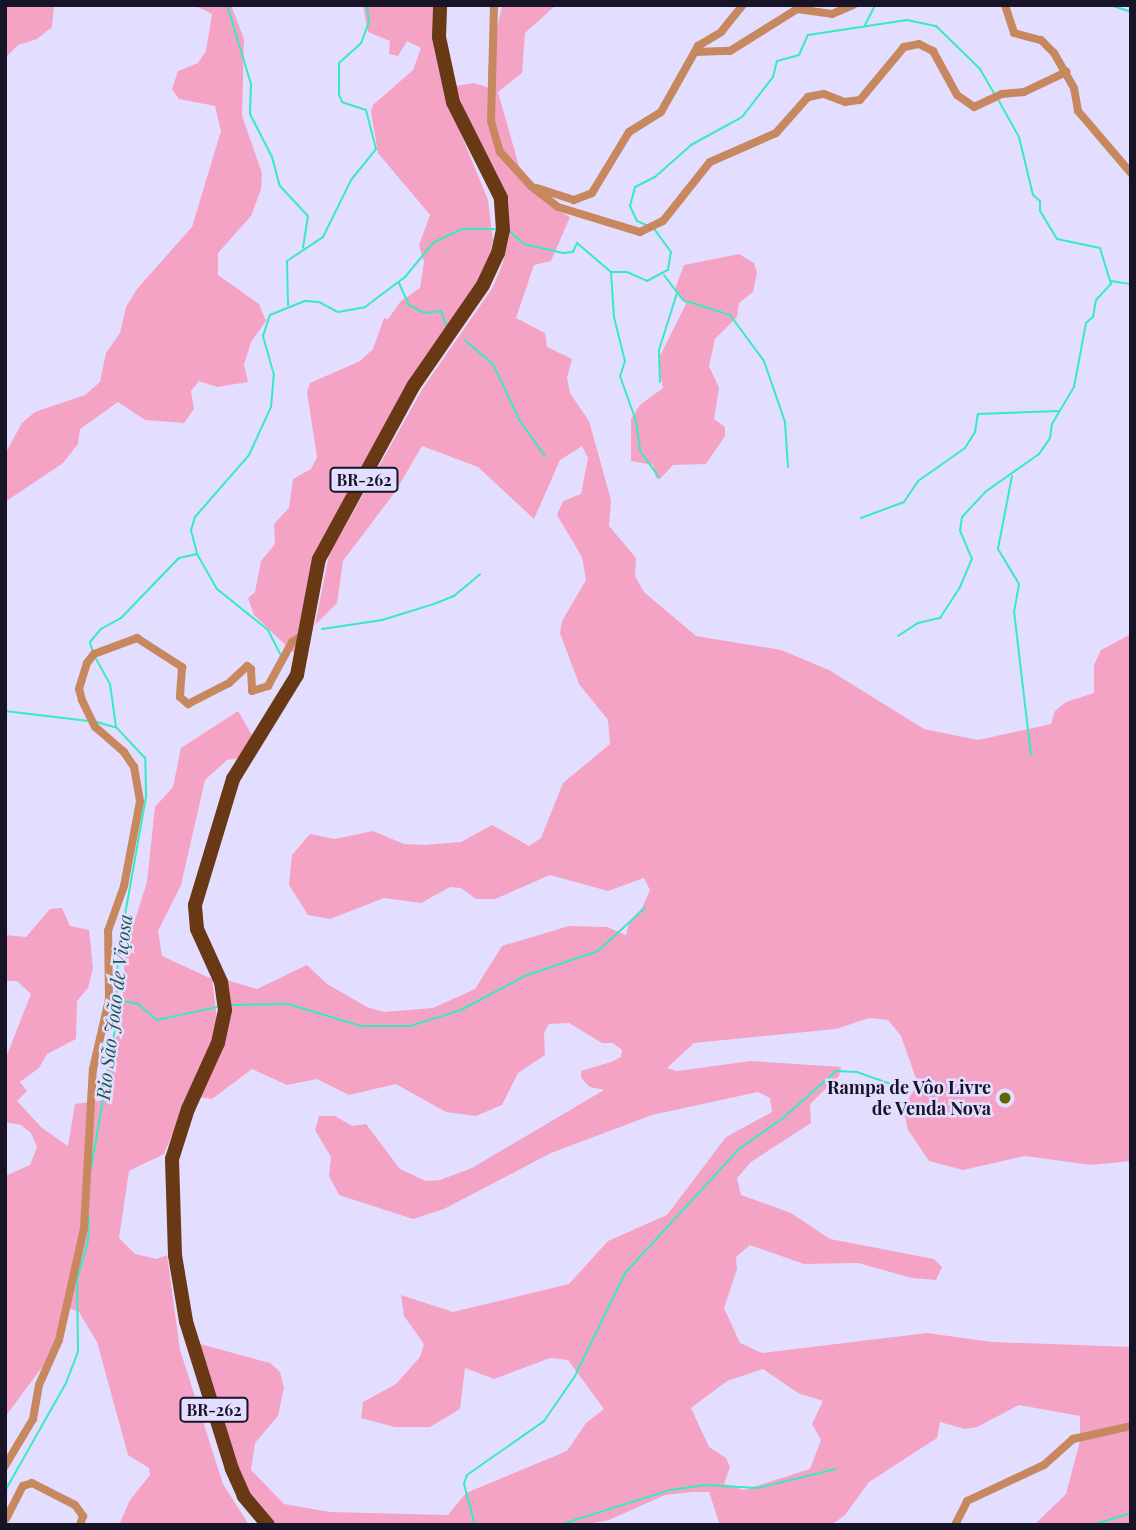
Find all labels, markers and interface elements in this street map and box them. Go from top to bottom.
road number: BR-262 [329,467,399,492]
water label: Rio São João de Viçosa [91,913,137,1101]
place label: Rampa de Vôo Livre de Venda Nova [826,1077,991,1120]
marker: Rampa de Vôo Livre de Venda Nova [997,1090,1013,1106]
road number: BR-262 [179,1398,249,1422]

